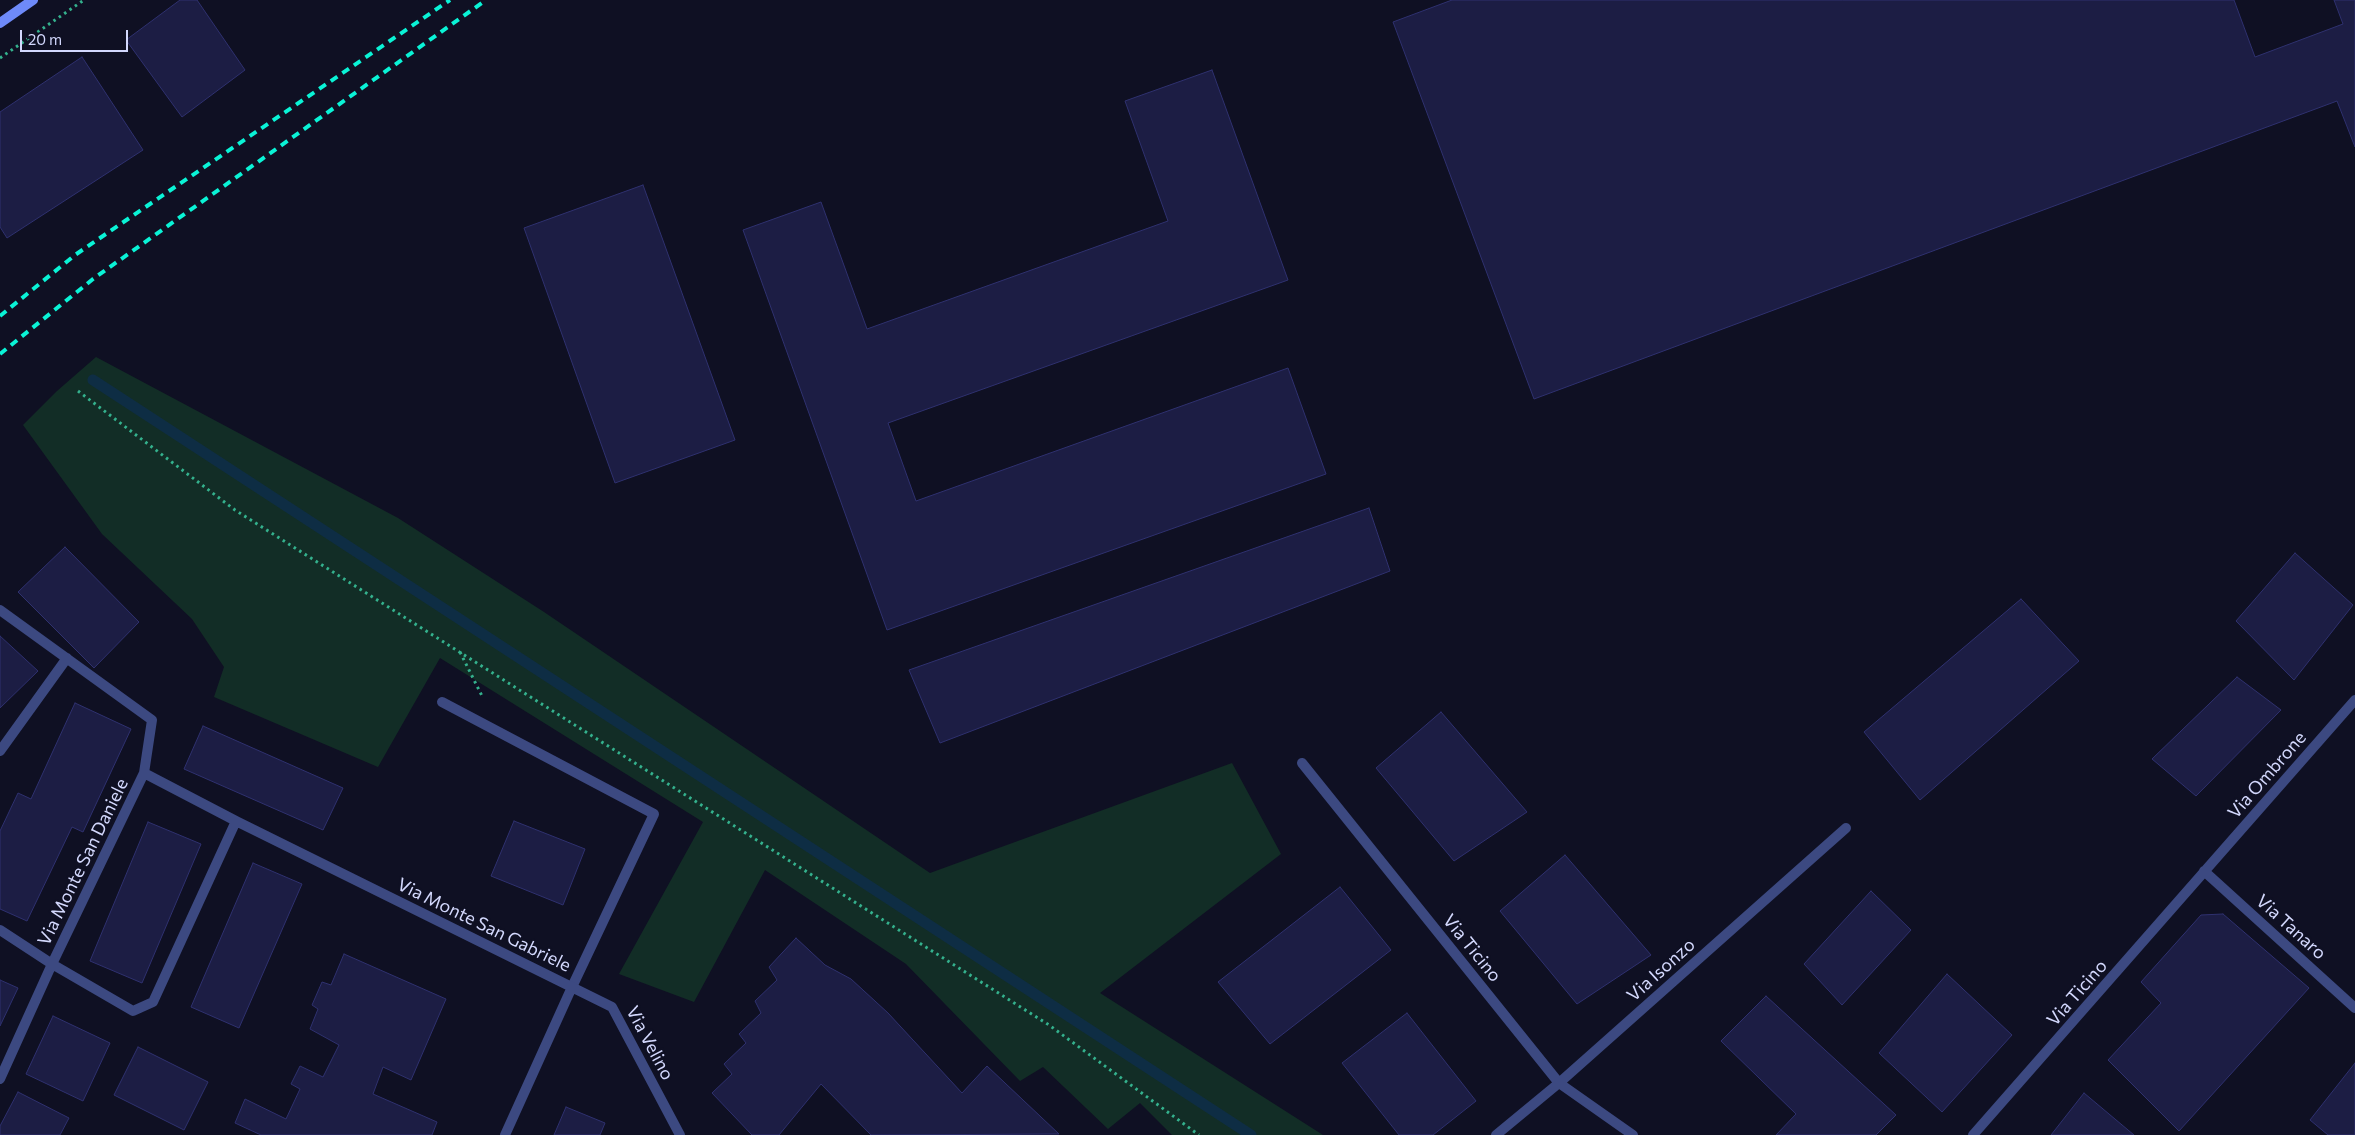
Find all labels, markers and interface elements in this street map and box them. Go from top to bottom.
scale bar [22,20,130,52]
text: 20 m [28,30,62,48]
street label: Via Ombrone [2223,727,2311,823]
street label: Via Monte San Daniele [33,775,133,949]
street label: Via Monte San Gabriele [394,874,574,976]
street label: Via Tanaro [2252,890,2330,964]
street label: Via Ticino [1438,910,1506,986]
street label: Via Isonzo [1623,934,1699,1006]
street label: Via Ticino [2042,955,2112,1031]
street label: Via Velino [622,1002,678,1084]

